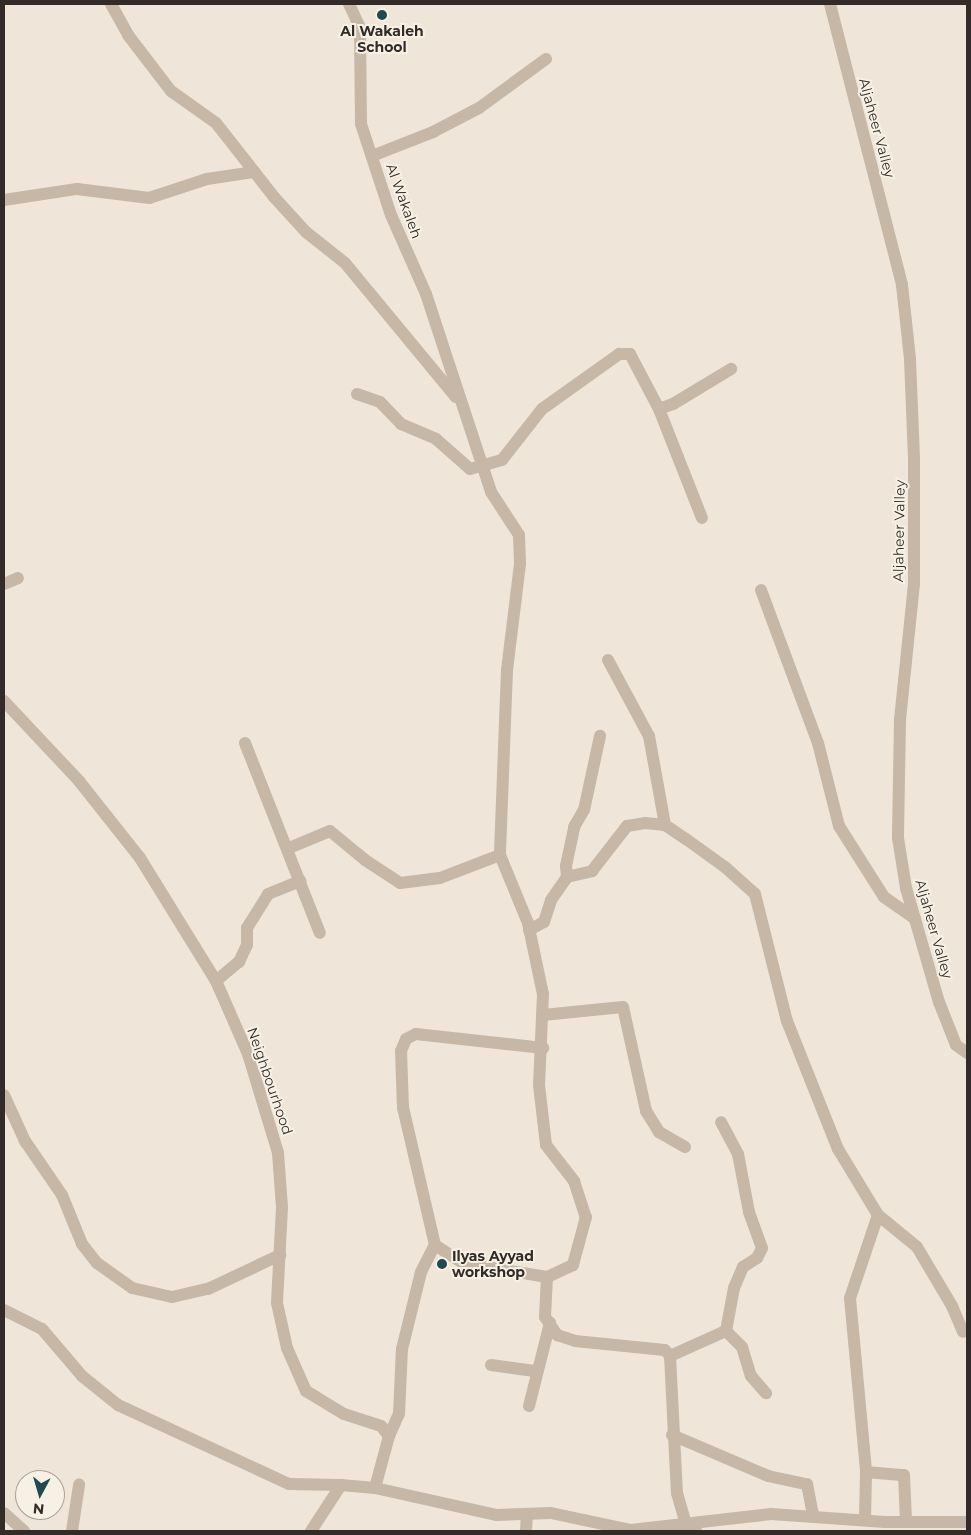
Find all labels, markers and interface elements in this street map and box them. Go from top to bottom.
marker: Al Wakaleh School [376,9,388,21]
place label: Al Wakaleh School [340,23,424,56]
street label: Aljaheer Valley [856,76,898,180]
street label: Al Wakaleh [383,161,425,241]
street label: Aljaheer Valley [890,480,908,582]
street label: Aljaheer Valley [912,878,956,980]
street label: Neighbourhood [244,1025,296,1137]
place label: Ilyas Ayyad workshop [452,1248,534,1280]
marker: Ilyas Ayyad workshop [436,1258,448,1270]
north arrow [15,1470,65,1520]
text: N [32,1499,45,1518]

